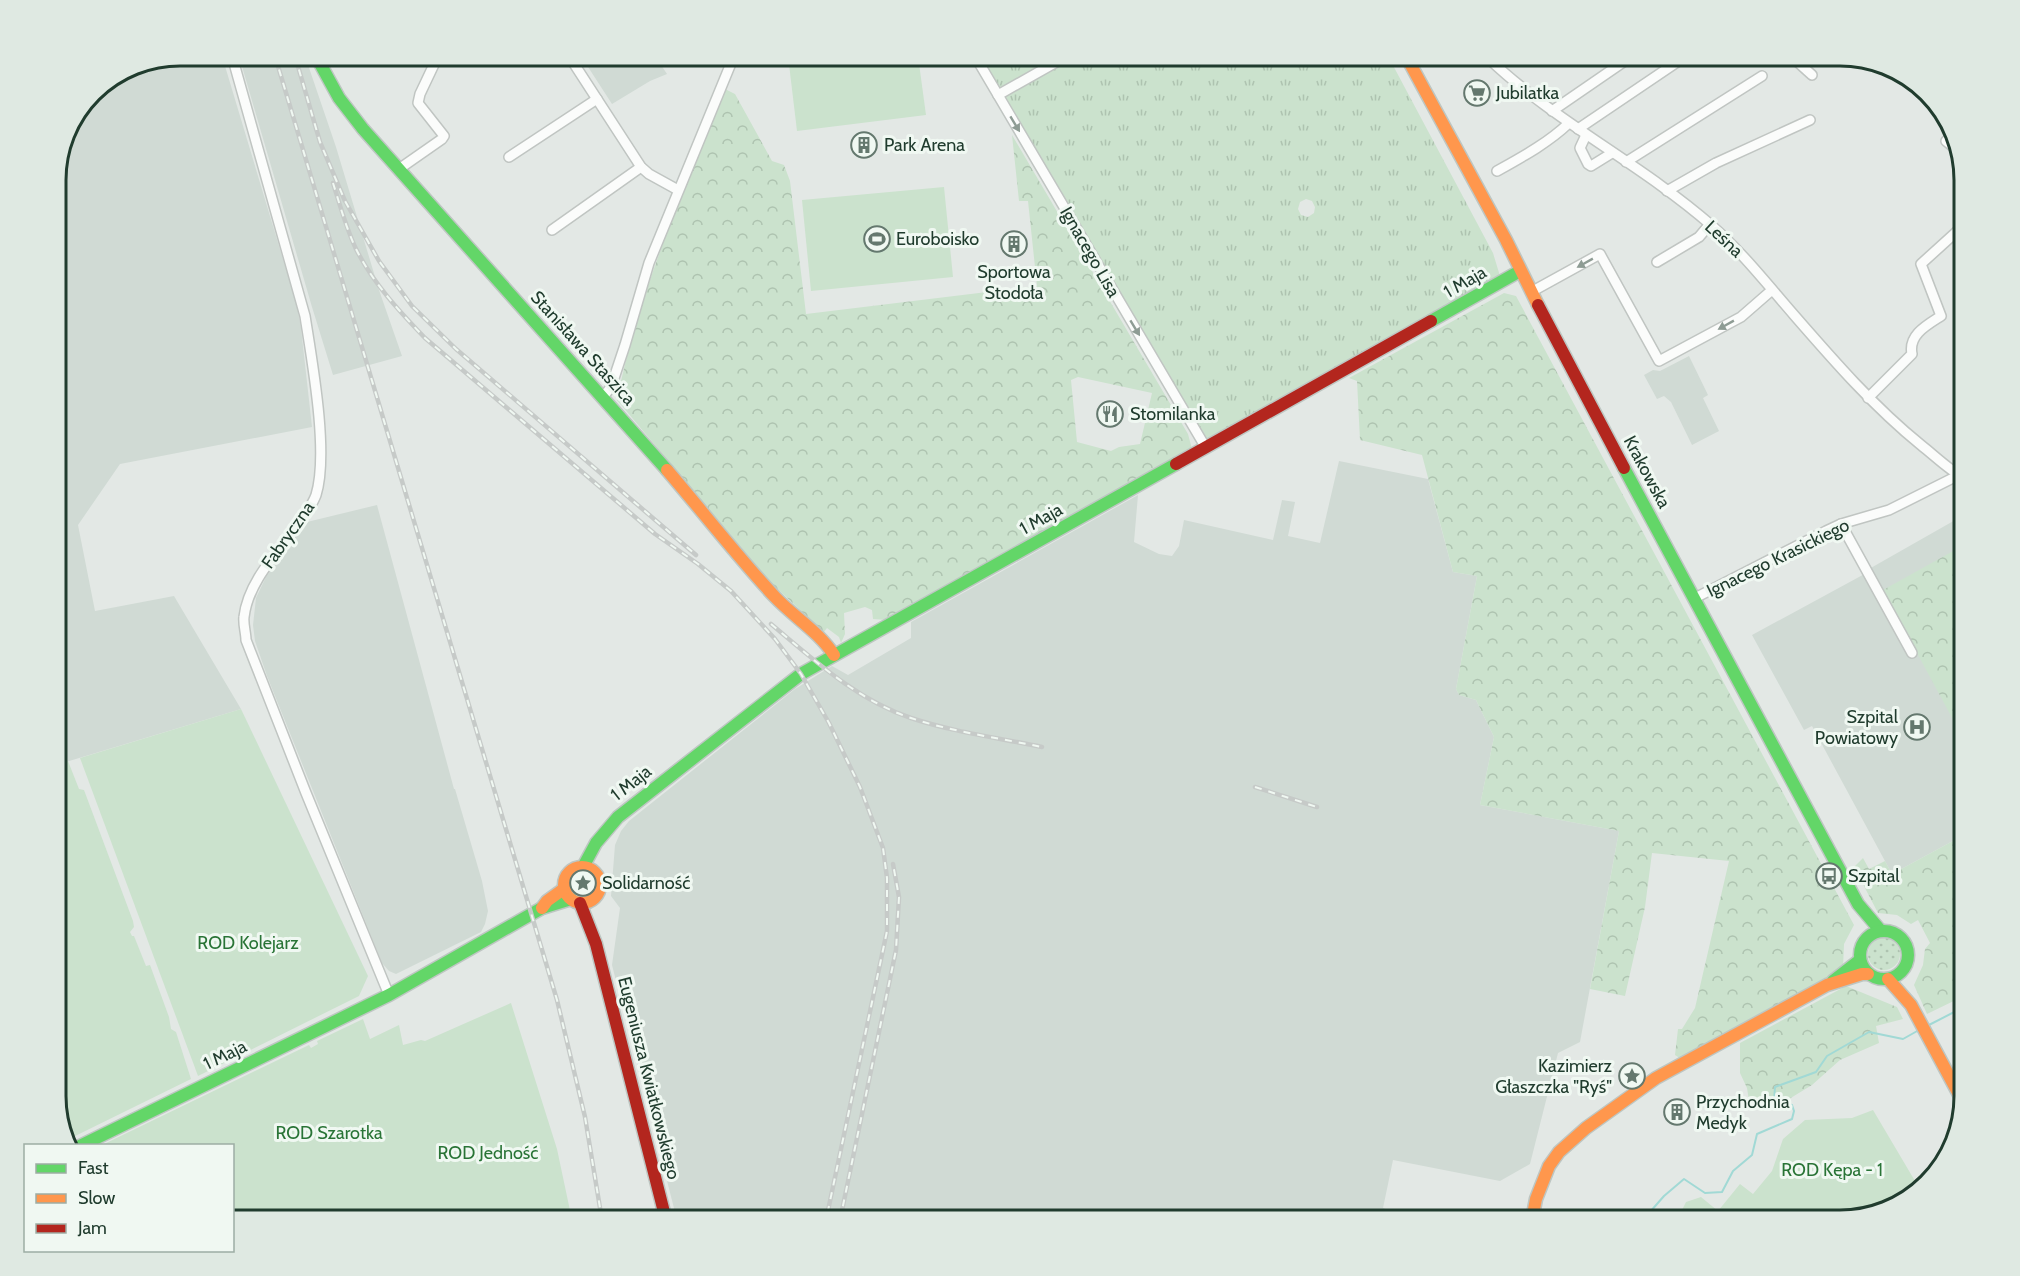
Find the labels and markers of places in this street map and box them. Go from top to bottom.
supermarket icon: Jubilatka [1462,78,1492,108]
place label: Jubilatka [1495,82,1559,104]
building icon: Park Arena [849,130,879,160]
place label: Park Arena [884,134,965,156]
sports icon: Euroboisko [862,224,892,254]
place label: Euroboisko [896,228,979,250]
building icon: Sportowa Stodoła [999,229,1029,259]
place label: Sportowa Stodoła [977,261,1051,304]
restaurant icon: Stomilanka [1095,399,1125,429]
place label: Stomilanka [1130,403,1216,425]
place label: Szpital Powiatowy [1815,706,1899,749]
hospital icon: Szpital Powiatowy [1902,712,1932,742]
bus stop icon: Szpital [1814,861,1844,891]
place label: Szpital [1848,865,1900,887]
place icon: Solidarność [568,868,598,898]
place label: Solidarność [602,872,690,894]
place label: Kazimierz Głaszczka "Ryś" [1495,1055,1613,1098]
place icon: Kazimierz Głaszczka "Ryś" [1617,1061,1647,1091]
place label: Przychodnia Medyk [1696,1091,1790,1134]
building icon: Przychodnia Medyk [1662,1097,1692,1127]

